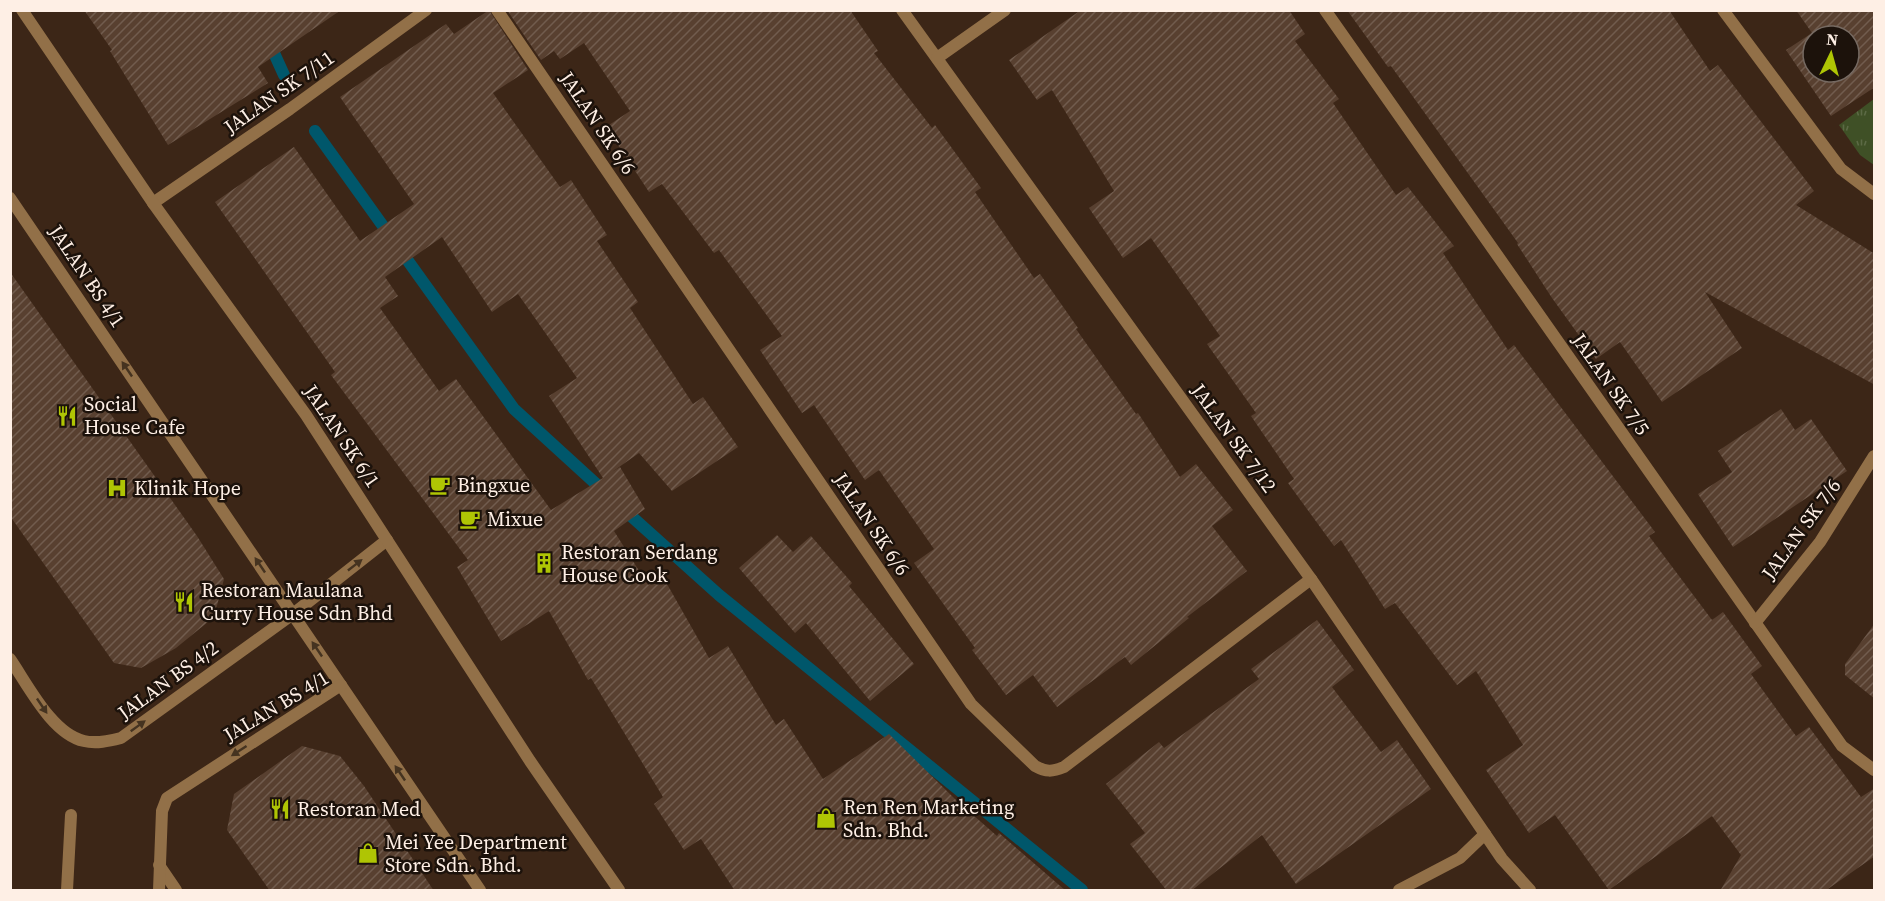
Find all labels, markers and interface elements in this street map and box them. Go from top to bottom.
north arrow [1801,24,1861,84]
text: N [1826,28,1839,51]
street label: JALAN SK 7/11 [217,44,340,141]
street label: JALAN SK 6/6 [553,65,643,180]
street label: JALAN BS 4/1 [42,218,132,333]
street label: JALAN SK 7/5 [1565,327,1657,441]
one-way arrow [121,361,132,378]
street label: JALAN SK 7/12 [1184,377,1283,498]
street label: JALAN SK 6/1 [297,378,387,493]
place label: Social House Cafe [84,390,185,441]
restaurant icon: Social House Cafe [55,404,79,428]
street label: JALAN SK 6/6 [827,466,917,581]
place label: Bingxue [457,471,530,499]
cafe icon: Bingxue [428,473,452,497]
street label: JALAN SK 7/6 [1754,473,1847,586]
place label: Klinik Hope [134,474,241,502]
hospital icon: Klinik Hope [105,476,129,500]
place label: Mixue [487,505,543,533]
cafe icon: Mixue [458,507,482,531]
place label: Restoran Serdang House Cook [561,538,718,589]
building icon: Restoran Serdang House Cook [532,551,556,575]
one-way arrow [254,558,266,574]
one-way arrow [347,558,363,571]
place label: Restoran Maulana Curry House Sdn Bhd [201,576,393,627]
restaurant icon: Restoran Maulana Curry House Sdn Bhd [172,590,196,614]
street label: JALAN BS 4/2 [111,634,224,727]
one-way arrow [311,642,323,658]
street label: JALAN BS 4/1 [217,664,334,749]
one-way arrow [36,697,48,713]
one-way arrow [129,720,145,732]
one-way arrow [230,745,247,756]
one-way arrow [394,765,406,781]
place label: Ren Ren Marketing Sdn. Bhd. [843,793,1014,844]
place label: Restoran Med [297,795,421,823]
restaurant icon: Restoran Med [268,797,292,821]
shop icon: Ren Ren Marketing Sdn. Bhd. [814,806,838,830]
place label: Mei Yee Department Store Sdn. Bhd. [385,828,567,879]
shop icon: Mei Yee Department Store Sdn. Bhd. [356,841,380,865]

